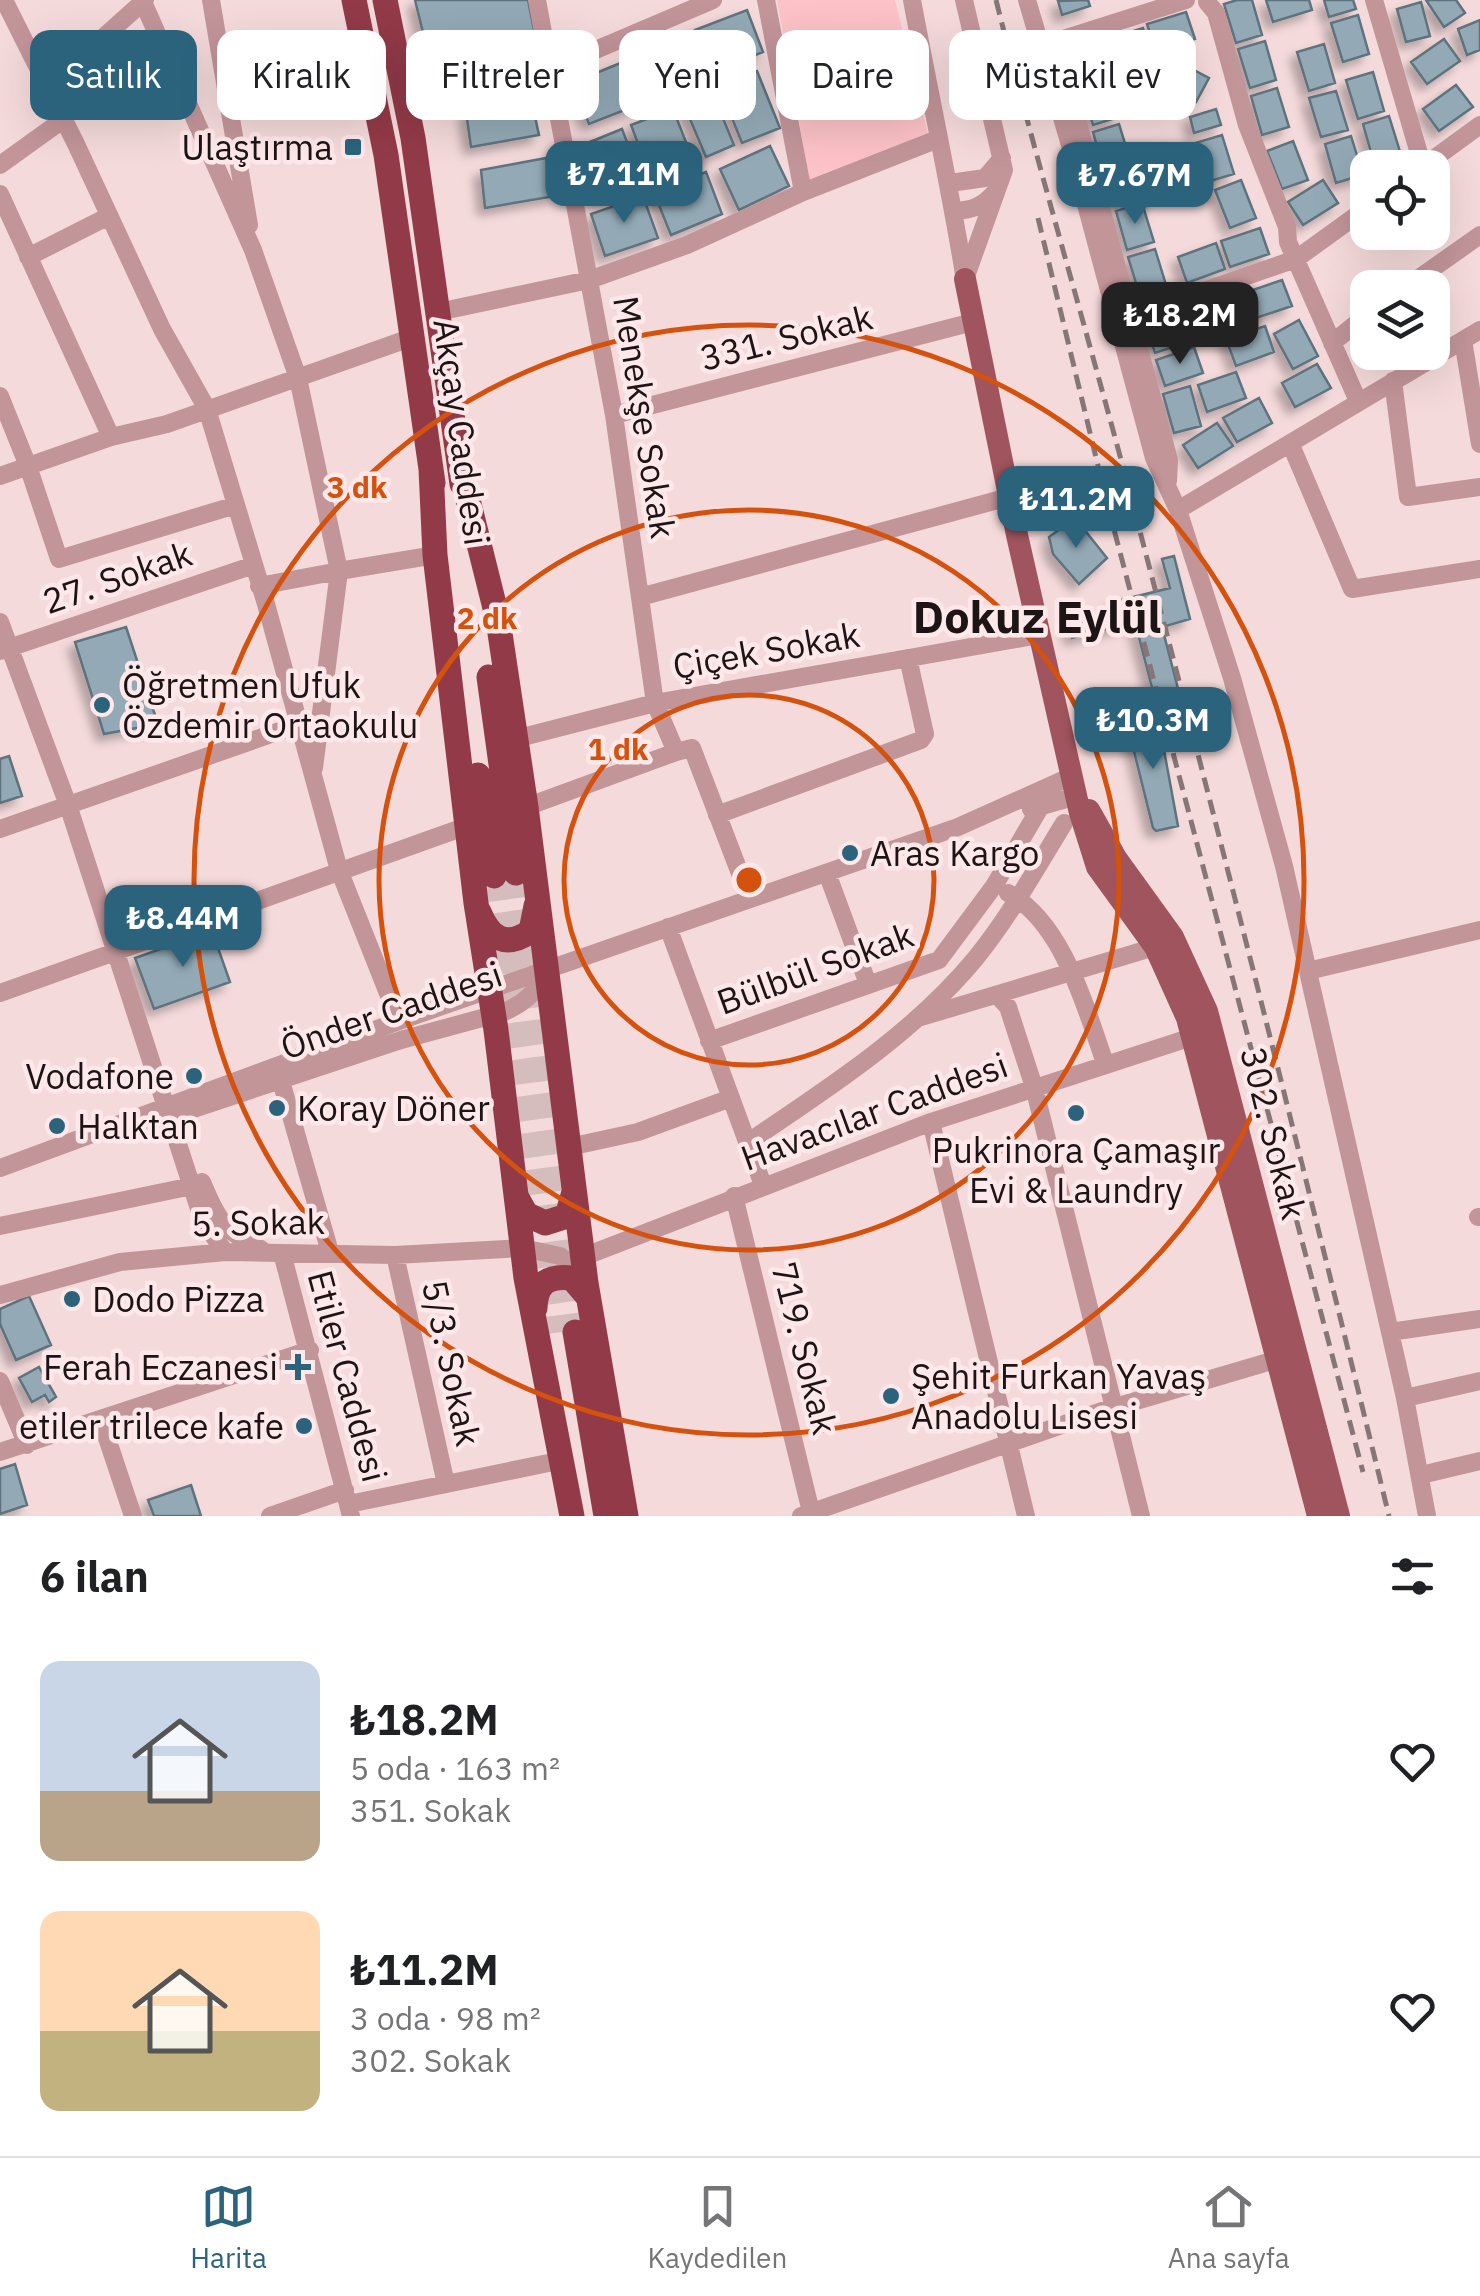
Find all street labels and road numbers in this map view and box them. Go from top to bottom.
street label: Menekşe Sokak [603,293,687,541]
street label: 331. Sokak [695,293,877,381]
street label: Akçay Caddesi [423,316,501,548]
street label: 27. Sokak [36,530,198,624]
street label: Çiçek Sokak [669,611,863,689]
street label: Bülbül Sokak [711,911,919,1025]
street label: Önder Caddesi [274,951,508,1069]
street label: Havacılar Caddesi [734,1041,1014,1181]
street label: 302. Sokak [1230,1042,1318,1224]
street label: 5. Sokak [191,1198,325,1246]
street label: 719. Sokak [761,1257,849,1439]
street label: Etiler Caddesi [298,1265,398,1487]
street label: 5/3. Sokak [412,1276,492,1450]

